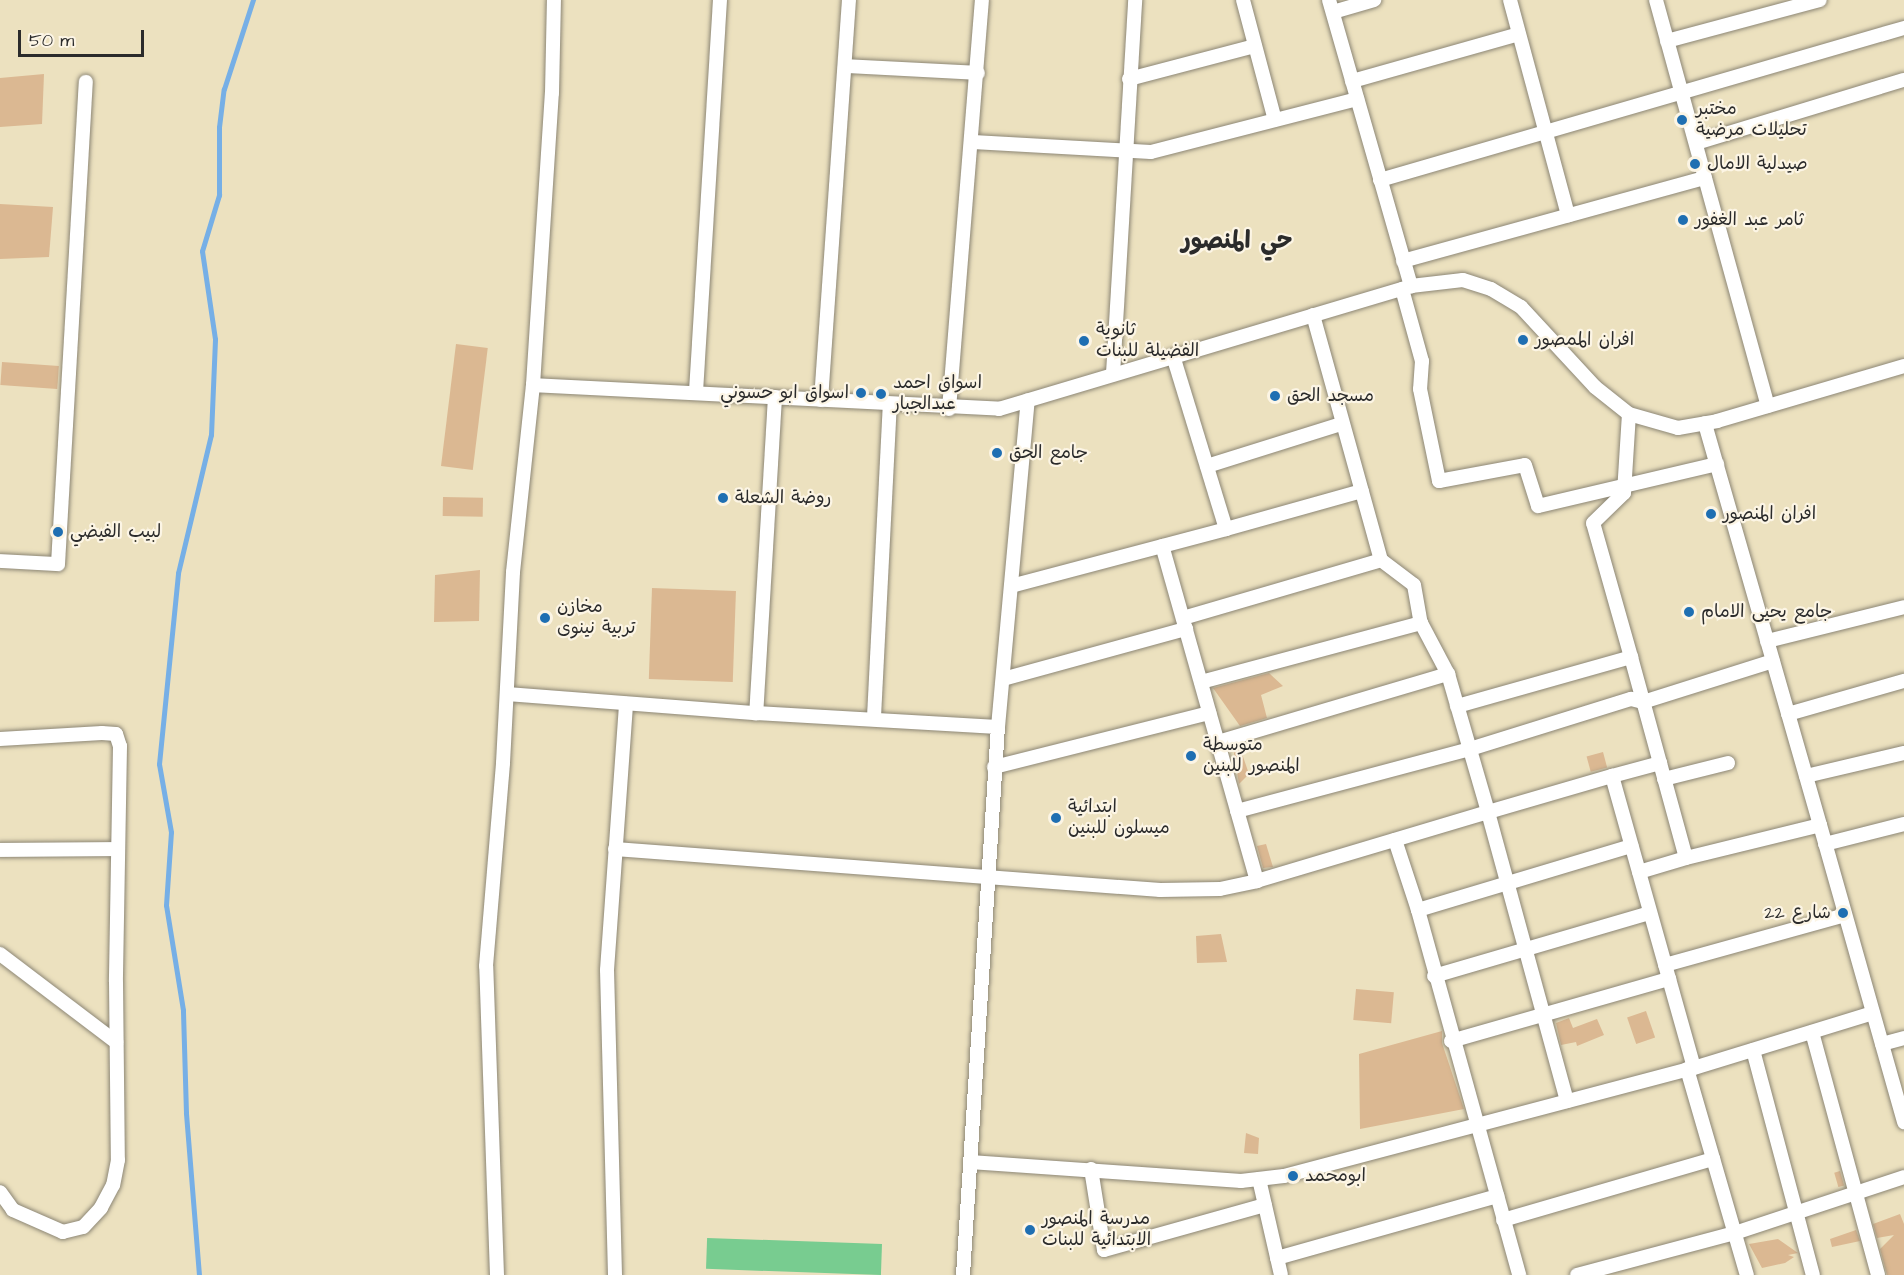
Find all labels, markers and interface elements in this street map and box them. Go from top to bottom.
scale bar [21,18,147,56]
text: 50 m [29,28,74,53]
place label: مختبر تحليلات مرضية [1696,99,1807,142]
marker: مختبر تحليلات مرضية [1673,111,1691,129]
place label: صيدلية الامال [1707,153,1808,175]
marker: صيدلية الامال [1688,157,1702,171]
place label: ثامر عبد الغفور [1695,209,1804,231]
marker: ثامر عبد الغفور [1676,213,1690,227]
district label: حي المنصور [1181,228,1293,256]
place label: ثانوية الفضيلة للبنات [1096,320,1199,362]
place label: افران الممصور [1535,329,1634,351]
marker: افران الممصور [1516,333,1530,347]
marker: ثانوية الفضيلة للبنات [1077,334,1091,348]
place label: اسواق احمد عبدالجبار [893,373,982,416]
place label: اسواق ابو حسوني [720,382,849,404]
place label: مسجد الحق [1287,385,1374,407]
marker: اسواق ابو حسوني [854,386,868,400]
marker: اسواق احمد عبدالجبار [874,387,888,401]
marker: مسجد الحق [1268,389,1282,403]
place label: جامع الحق [1009,442,1088,464]
marker: جامع الحق [990,446,1004,460]
place label: روضة الشعلة [735,487,831,509]
marker: روضة الشعلة [716,491,730,505]
place label: افران المنصور [1723,503,1816,525]
marker: افران المنصور [1704,507,1718,521]
place label: لبيب الفيضي [70,521,161,543]
marker: لبيب الفيضي [51,525,65,539]
place label: مخازن تربية نينوى [557,597,635,640]
place label: جامع يحيى الامام [1701,601,1832,623]
marker: جامع يحيى الامام [1682,605,1696,619]
marker: مخازن تربية نينوى [538,611,552,625]
place label: متوسطة المنصور للبنين [1203,735,1300,777]
marker: متوسطة المنصور للبنين [1184,749,1198,763]
place label: ابتدائية ميسلون للبنين [1068,797,1170,840]
marker: ابتدائية ميسلون للبنين [1049,811,1063,825]
place label: شارع 22 [1764,902,1831,924]
marker: شارع 22 [1836,906,1850,920]
place label: ابومحمد [1305,1165,1366,1187]
marker: ابومحمد [1286,1169,1300,1183]
place label: مدرسة المنصور الابتدائية للبنات [1042,1209,1151,1252]
marker: مدرسة المنصور الابتدائية للبنات [1023,1223,1037,1237]

